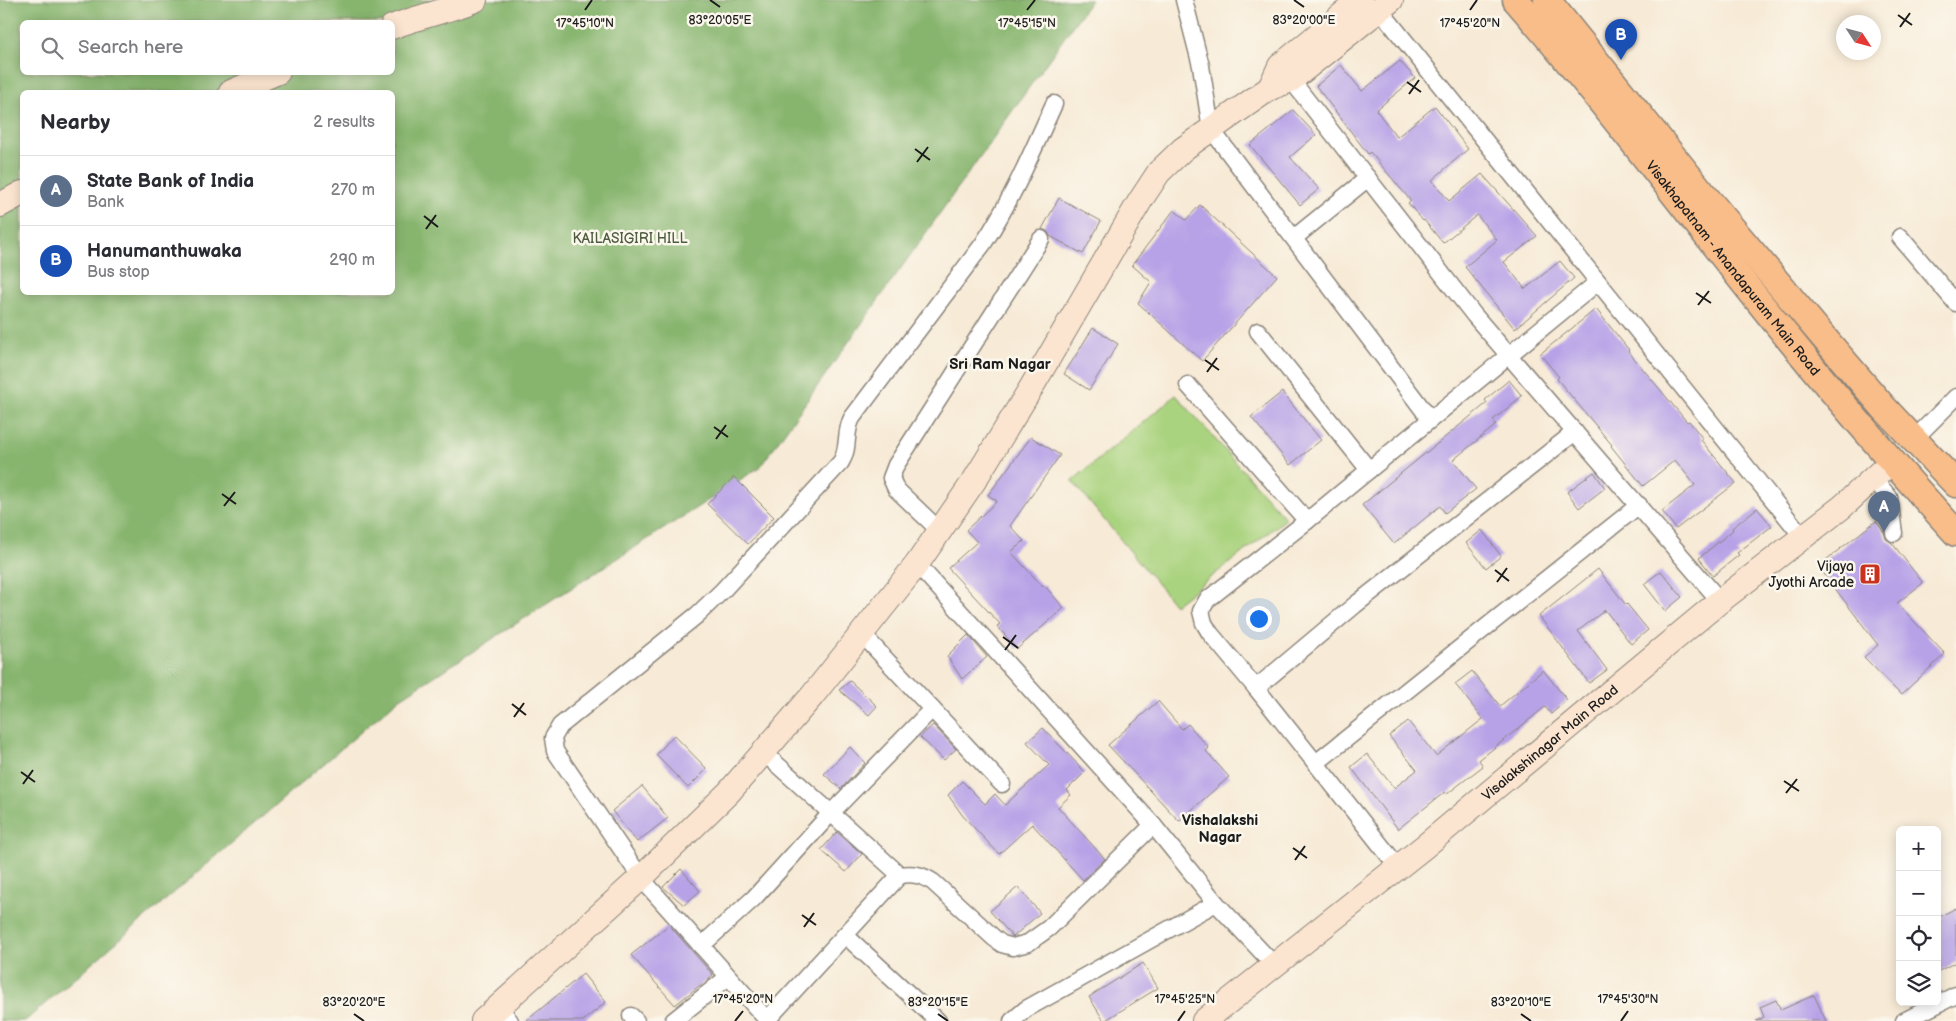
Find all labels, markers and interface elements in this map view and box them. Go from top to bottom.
text: 83°20'05"E [689,13,751,28]
text: 83°20'00"E [1273,13,1336,28]
north arrow [1836,15,1881,60]
text: 17°45'10"N [556,16,614,31]
text: 17°45'15"N [998,16,1056,31]
text: 17°45'20"N [1440,16,1500,31]
pin: B [1605,19,1637,60]
search box [20,20,395,75]
icon: search [38,34,66,62]
text: Search here [78,36,183,59]
text: Nearby [40,110,110,135]
text: 2 results [313,113,375,132]
street label: Visakhapatnam - Anandapuram Main Road [1643,157,1824,379]
text: State Bank of India [87,170,254,193]
text: A [51,181,61,200]
text: 270 m [331,181,375,200]
text: Bank [87,193,124,212]
park label: KAILASIGIRI HILL [573,230,687,247]
text: Hanumanthuwaka [87,240,242,263]
text: B [50,251,62,270]
text: 290 m [329,251,375,270]
text: Bus stop [87,263,150,282]
district label: Sri Ram Nagar [949,355,1052,374]
pin: A [1868,491,1900,532]
place label: Vijaya Jyothi Arcade [1769,558,1854,591]
building icon: Vijaya Jyothi Arcade [1858,562,1882,586]
your location [1246,606,1272,632]
street label: Visalakshinagar Main Road [1478,681,1621,804]
district label: Vishalakshi Nagar [1182,811,1258,847]
map controls [1896,826,1941,1006]
button: + [1896,826,1941,871]
button: − [1896,871,1941,916]
button: locate [1896,916,1941,961]
button: layers [1896,961,1941,1006]
text: 17°45'20"N [713,992,773,1007]
text: 17°45'25"N [1155,992,1215,1007]
text: 17°45'30"N [1598,992,1658,1007]
text: 83°20'20"E [322,995,386,1010]
text: 83°20'15"E [908,995,968,1010]
text: 83°20'10"E [1491,995,1551,1010]

